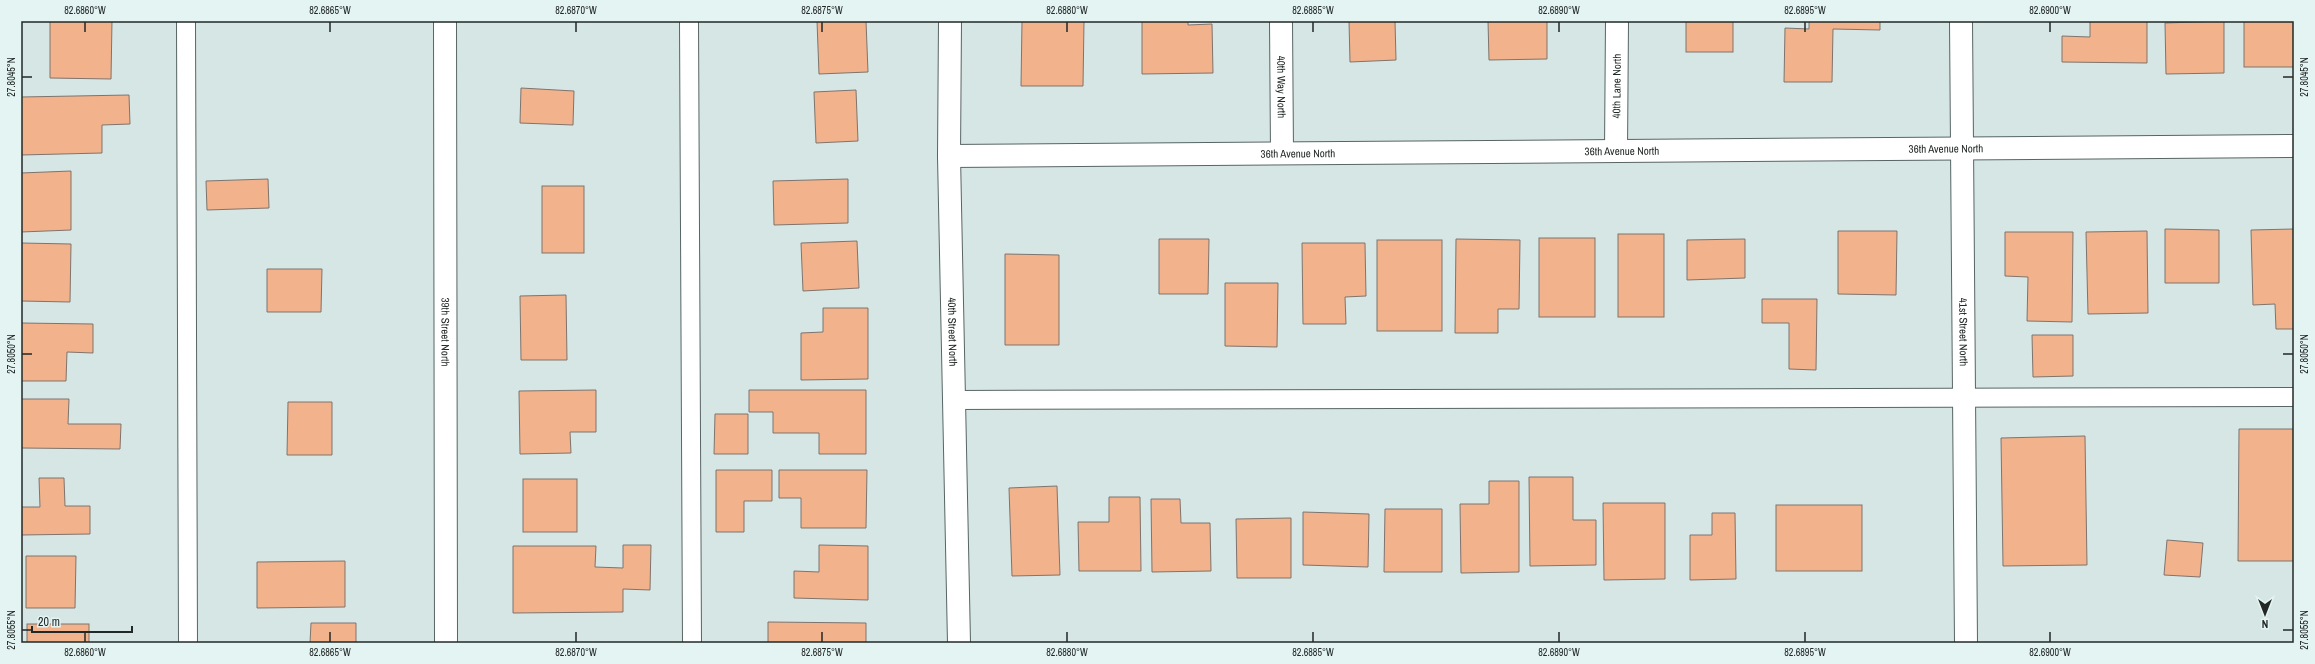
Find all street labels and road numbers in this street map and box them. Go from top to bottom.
street label: 40th Lane North [1609,54,1624,118]
street label: 40th Way North [1274,56,1289,118]
street label: 36th Avenue North [1909,141,1983,156]
street label: 36th Avenue North [1585,144,1659,158]
street label: 36th Avenue North [1261,146,1335,161]
street label: 40th Street North [945,297,960,367]
street label: 39th Street North [438,298,453,366]
street label: 41st Street North [1956,298,1971,366]

